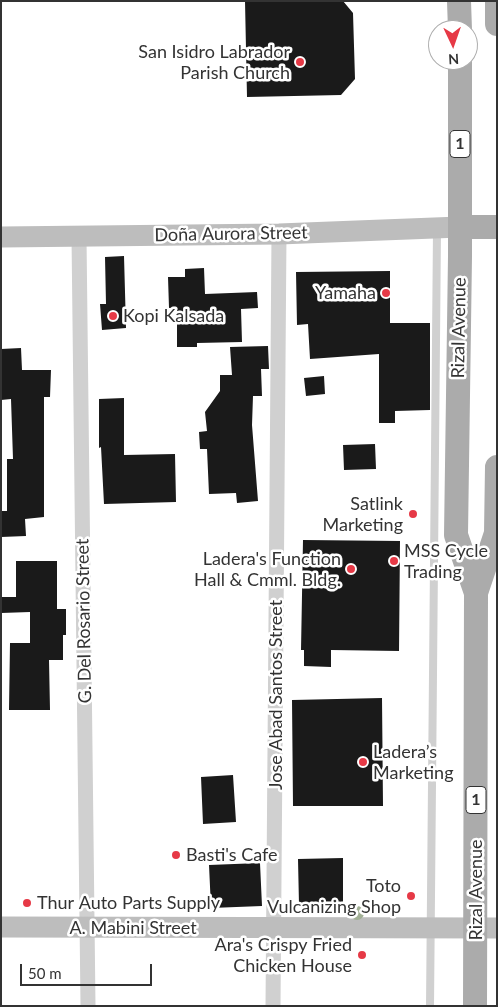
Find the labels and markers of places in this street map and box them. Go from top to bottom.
place label: San Isidro Labrador Parish Church [138,41,290,84]
marker: San Isidro Labrador Parish Church [294,56,306,68]
place label: Yamaha [315,282,376,304]
marker: Yamaha [380,287,392,299]
place label: Kopi Kalsada [123,305,224,327]
marker: Kopi Kalsada [107,310,119,322]
place label: Satlink Marketing [322,493,403,536]
marker: Satlink Marketing [407,508,419,520]
place label: MSS Cycle Trading [404,540,488,582]
place label: Ladera's Function Hall & Cmml. Bldg. [194,548,341,590]
marker: MSS Cycle Trading [388,555,400,567]
marker: Ladera's Function Hall & Cmml. Bldg. [345,563,357,575]
place label: Ladera’s Marketing [373,741,454,784]
marker: Ladera’s Marketing [357,756,369,768]
place label: Basti's Cafe [186,844,278,866]
marker: Basti's Cafe [170,849,182,861]
place label: Toto Vulcanizing Shop [267,875,401,918]
marker: Toto Vulcanizing Shop [405,890,417,902]
place label: Thur Auto Parts Supply [37,892,220,914]
marker: Thur Auto Parts Supply [21,897,33,909]
place label: Ara's Crispy Fried Chicken House [215,934,352,976]
marker: Ara's Crispy Fried Chicken House [356,949,368,961]

